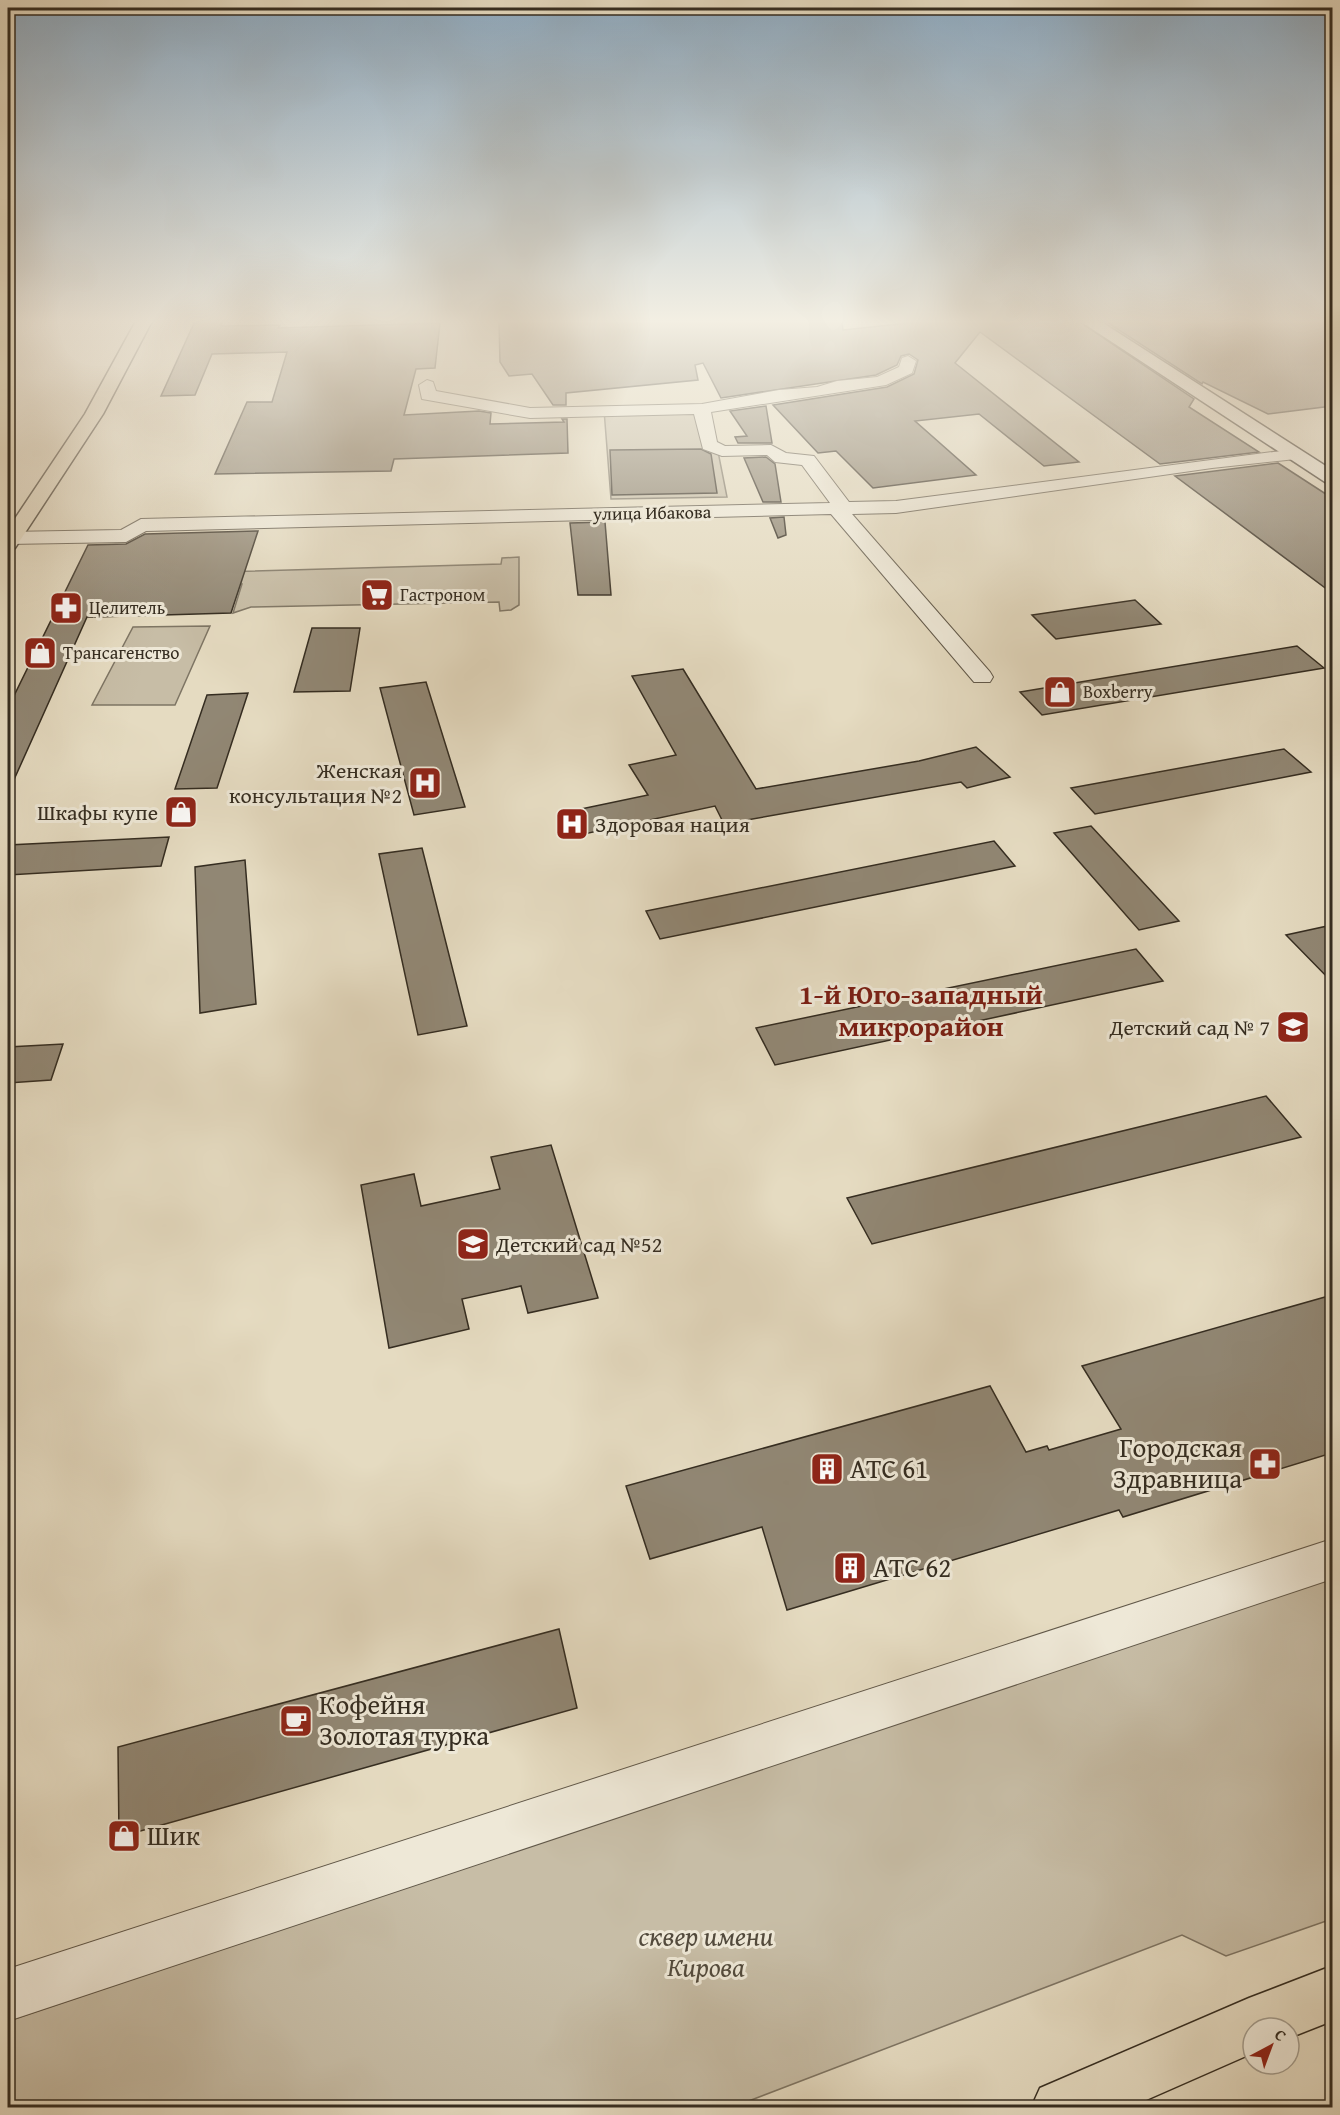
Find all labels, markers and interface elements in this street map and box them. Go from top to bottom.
street label: улица Ибакова [592,498,712,527]
supermarket icon: Гастроном [359,577,395,613]
place label: Гастроном [400,581,485,608]
pharmacy icon: Целитель [48,590,84,626]
place label: Целитель [89,594,165,621]
shop icon: Трансагенство [22,635,58,671]
place label: Трансагенство [63,639,180,666]
shop icon: Boxberry [1042,674,1078,710]
place label: Boxberry [1083,678,1153,705]
place label: Женская консультация №2 [229,754,402,811]
hospital icon: Женская консультация №2 [407,765,443,801]
shop icon: Шкафы купе [163,794,199,830]
place label: Шкафы купе [37,796,158,828]
hospital icon: Здоровая нация [554,806,590,842]
place label: Здоровая нация [595,808,750,840]
district label: 1-й Юго-западный микрорайон [799,973,1043,1046]
school or university icon: Детский сад № 7 [1275,1009,1311,1045]
place label: Детский сад № 7 [1108,1011,1270,1043]
school or university icon: Детский сад №52 [455,1226,491,1262]
place label: Детский сад №52 [495,1228,662,1260]
place label: Городская Здравница [1113,1427,1242,1498]
pharmacy icon: Городская Здравница [1247,1446,1283,1482]
place label: АТС 61 [850,1448,928,1488]
building icon: АТС 61 [809,1451,845,1487]
place label: АТС 62 [873,1547,951,1587]
building icon: АТС 62 [832,1550,868,1586]
place label: Кофейня Золотая турка [319,1684,489,1755]
cafe icon: Кофейня Золотая турка [278,1703,314,1739]
place label: Шик [147,1815,201,1855]
shop icon: Шик [106,1818,142,1854]
park label: сквер имени Кирова [639,1915,774,1986]
north arrow [1241,2016,1301,2076]
text: С [1270,2023,1292,2047]

